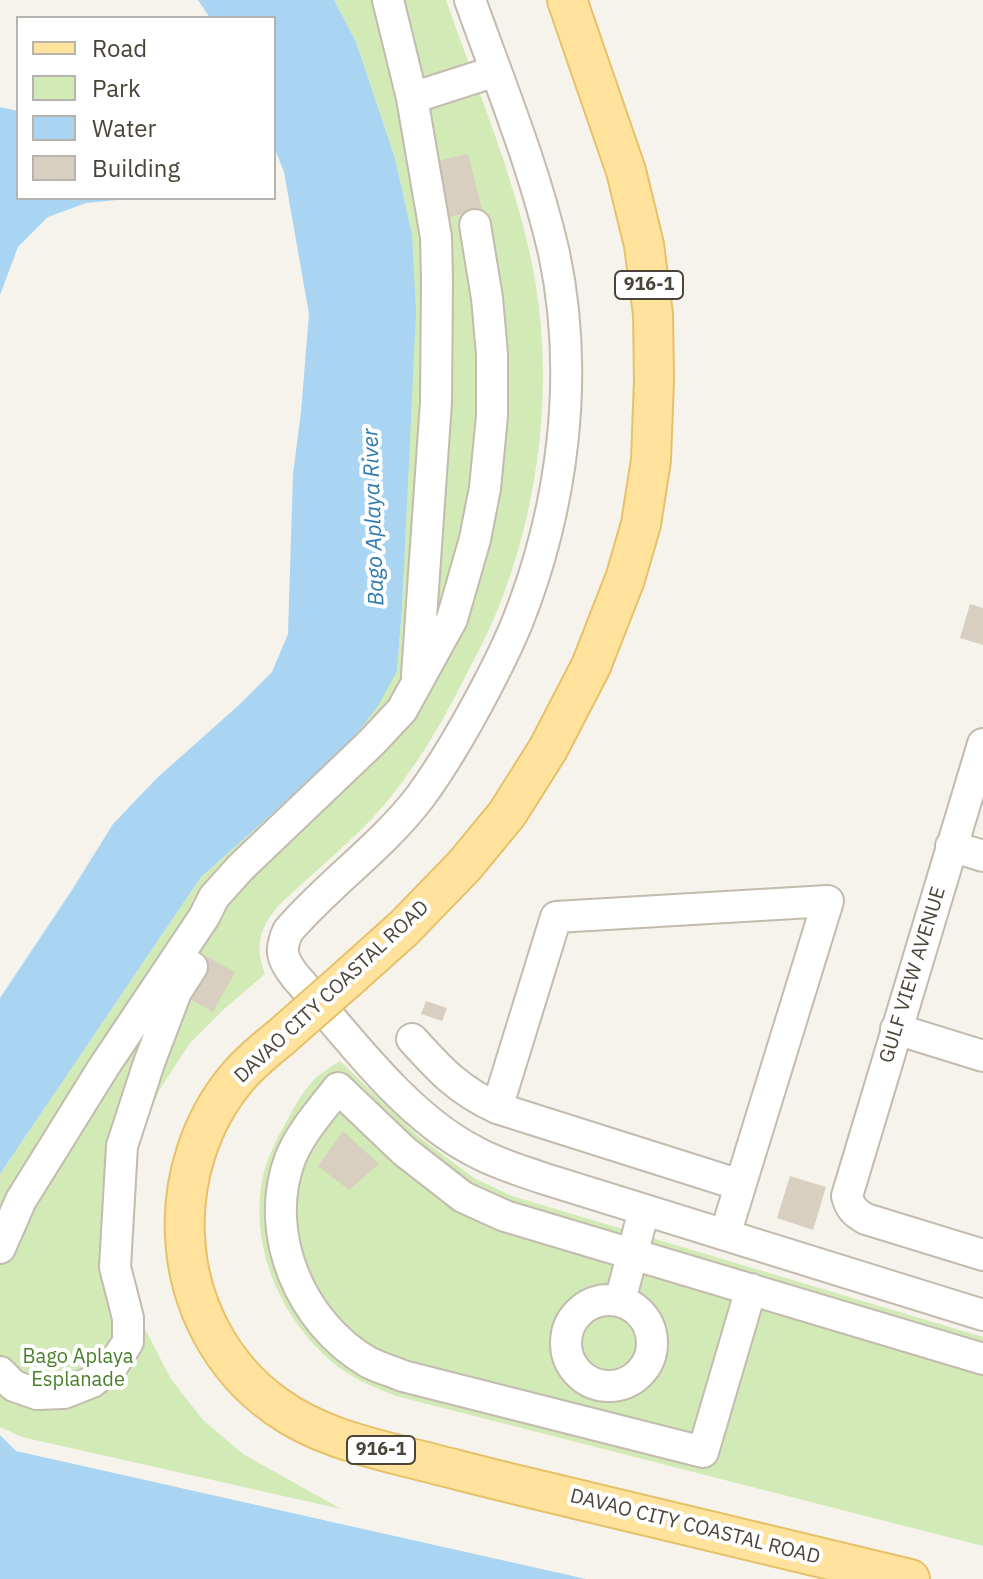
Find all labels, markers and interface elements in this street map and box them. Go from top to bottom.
legend [16,16,276,200]
text: Road [92,32,147,64]
text: Park [92,72,141,104]
text: Water [92,112,156,144]
text: Building [92,152,180,184]
road number: 916-1 [615,271,683,299]
water label: Bago Aplaya River [358,428,390,606]
street label: GULF VIEW AVENUE [875,884,951,1066]
street label: DAVAO CITY COASTAL ROAD [230,896,434,1088]
park label: Bago Aplaya Esplanade [23,1345,133,1392]
road number: 916-1 [347,1436,415,1464]
street label: DAVAO CITY COASTAL ROAD [567,1484,823,1570]

